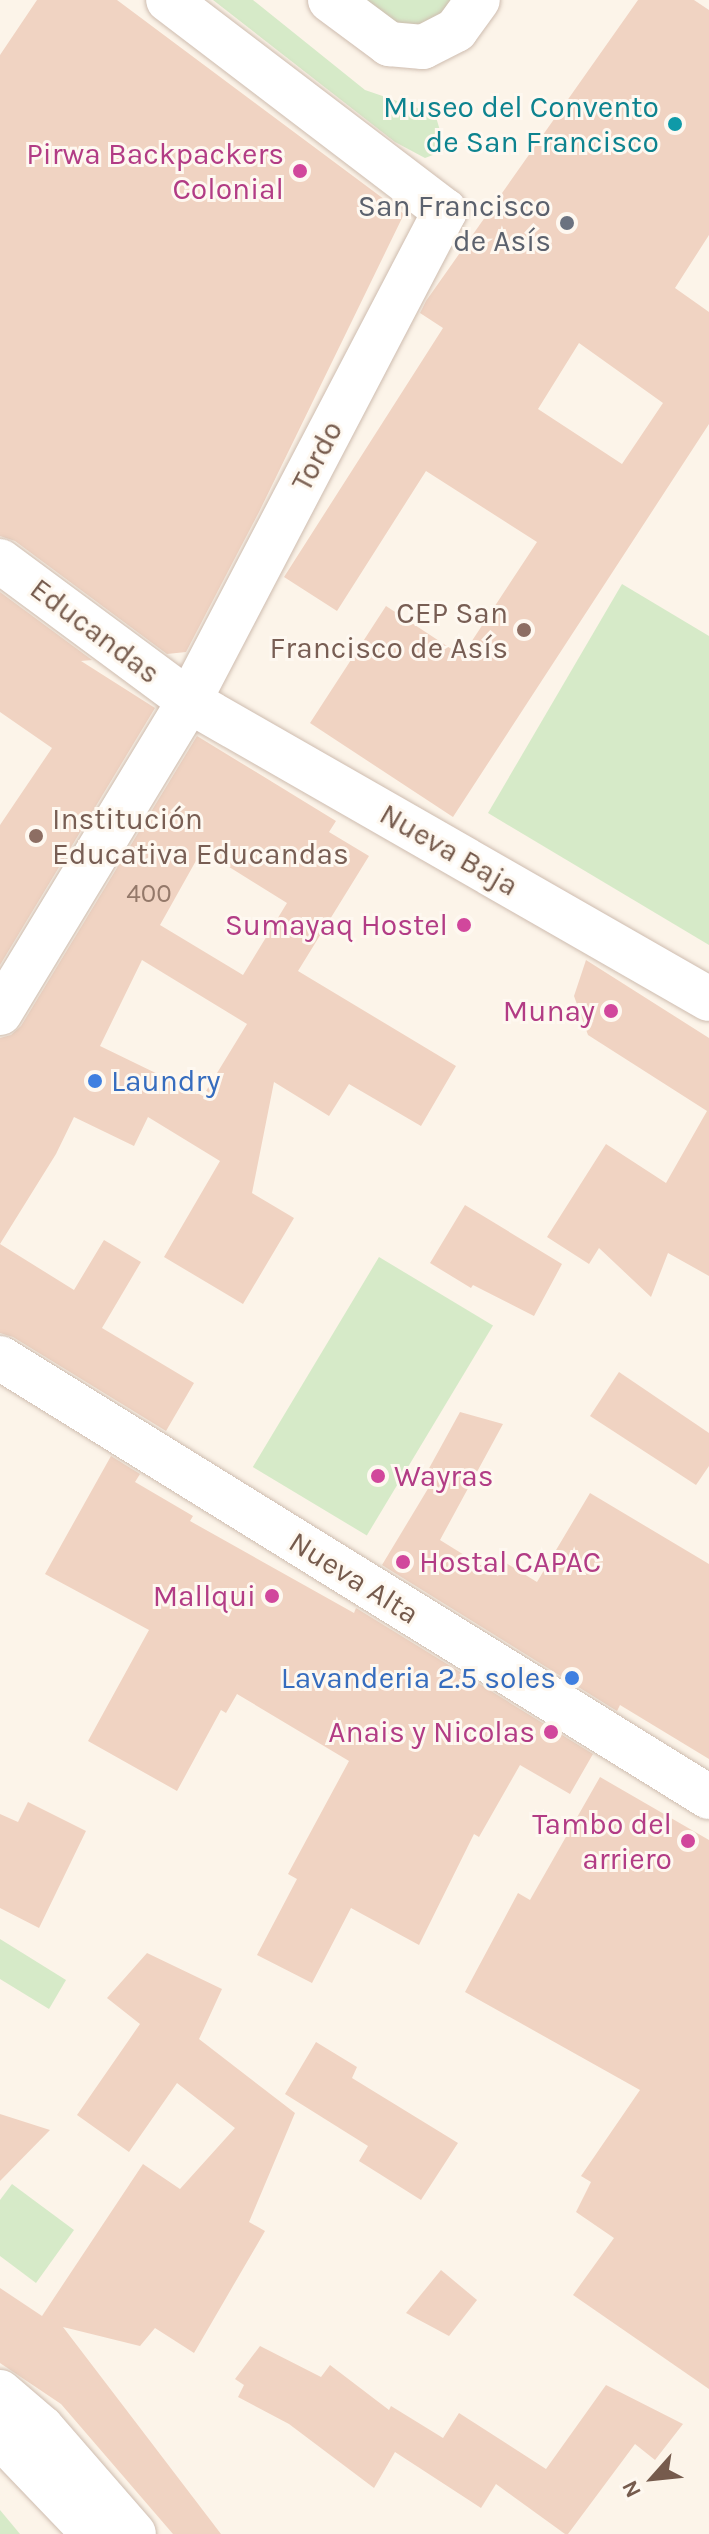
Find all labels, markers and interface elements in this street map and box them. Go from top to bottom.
place label: Museo del Convento de San Francisco [383,89,659,160]
marker: Museo del Convento de San Francisco [666,115,684,133]
place label: Pirwa Backpackers Colonial [26,136,284,206]
marker: Pirwa Backpackers Colonial [291,162,309,180]
place label: San Francisco de Asís [358,188,551,258]
marker: San Francisco de Asís [558,214,576,232]
street label: Tordo [284,415,350,497]
street label: Educandas [23,571,167,691]
place label: CEP San Francisco de Asís [270,595,508,666]
marker: CEP San Francisco de Asís [515,621,533,639]
street label: Nueva Baja [373,796,525,904]
place label: Institución Educativa Educandas [52,801,349,872]
marker: Institución Educativa Educandas [27,827,45,845]
house number: 400 [126,878,172,910]
place label: Sumayaq Hostel [225,907,448,943]
marker: Sumayaq Hostel [455,916,473,934]
place label: Munay [503,993,595,1029]
marker: Munay [602,1002,620,1020]
place label: Laundry [111,1063,220,1099]
marker: Laundry [86,1072,104,1090]
place label: Wayras [394,1458,493,1494]
marker: Wayras [369,1467,387,1485]
street label: Nueva Alta [282,1524,426,1632]
place label: Hostal CAPAC [419,1544,601,1580]
marker: Hostal CAPAC [394,1553,412,1571]
place label: Mallqui [153,1578,256,1614]
marker: Mallqui [263,1587,281,1605]
place label: Lavanderia 2.5 soles [281,1660,556,1696]
marker: Lavanderia 2.5 soles [563,1669,581,1687]
place label: Anais y Nicolas [328,1714,535,1750]
marker: Anais y Nicolas [542,1723,560,1741]
place label: Tambo del arriero [532,1806,672,1876]
marker: Tambo del arriero [679,1832,697,1850]
north arrow [613,2438,693,2518]
text: N [616,2476,647,2502]

